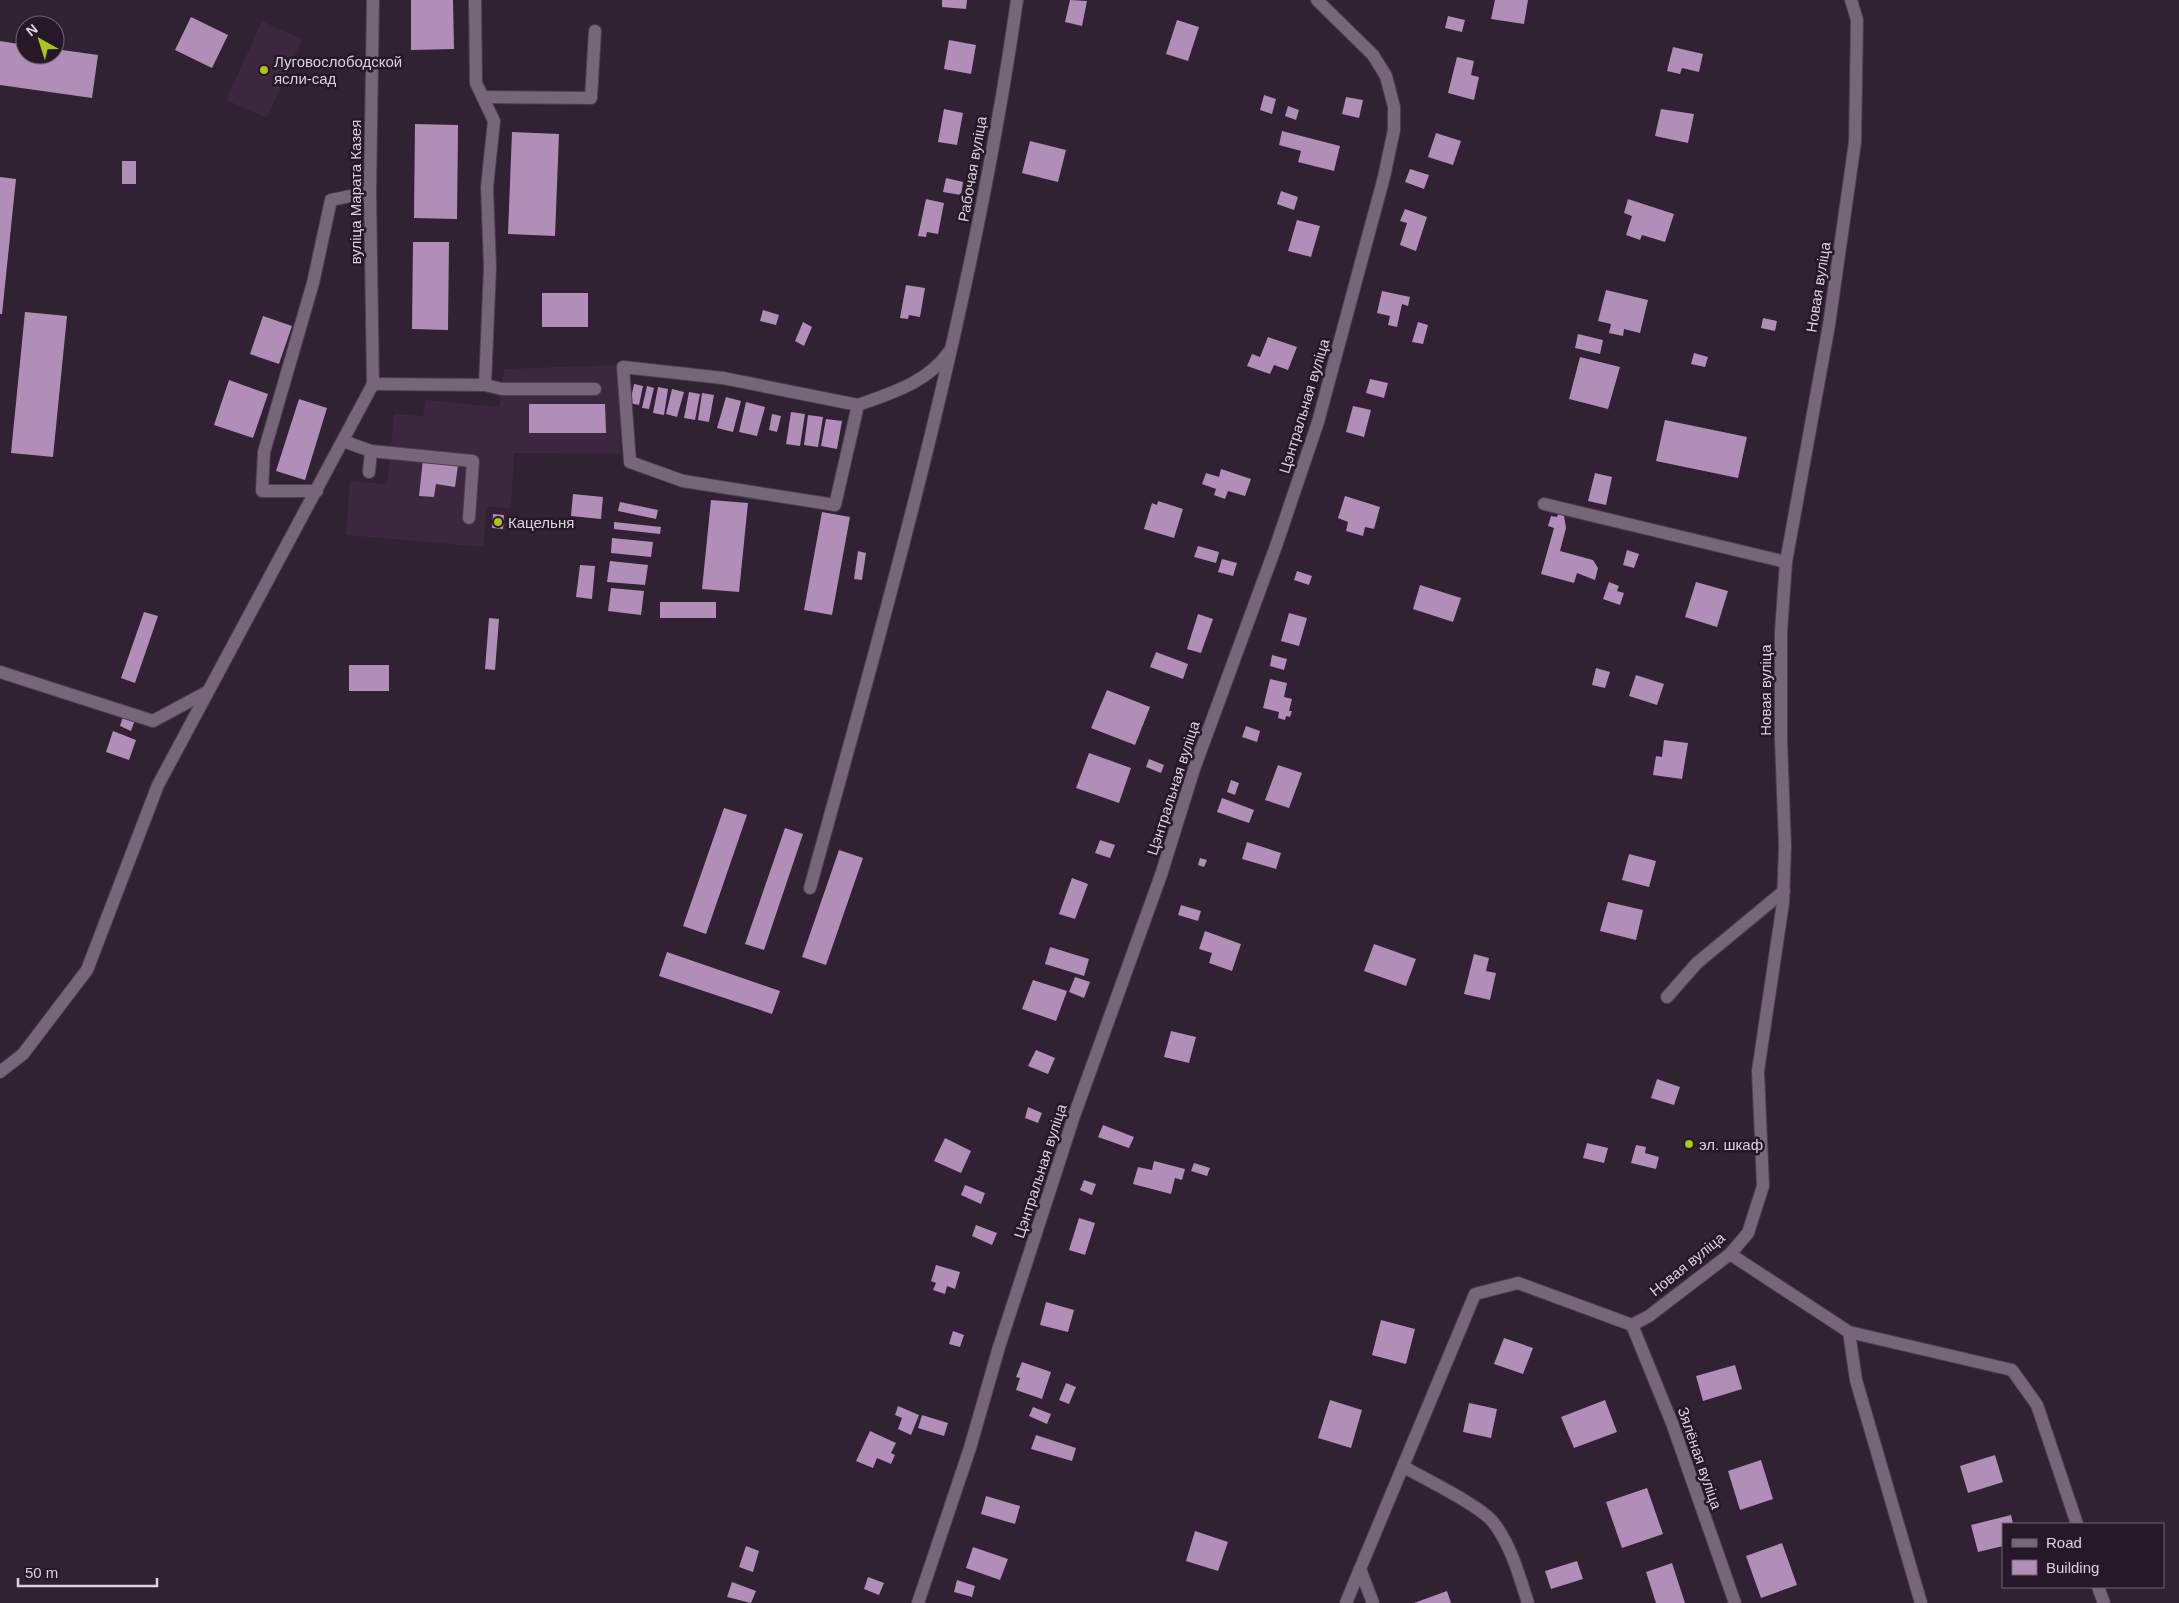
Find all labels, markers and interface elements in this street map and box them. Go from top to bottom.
north arrow [15,15,65,65]
text: N [23,20,41,39]
place label: Луговослободской ясли-сад [274,53,402,87]
marker: Луговослободской ясли-сад [258,64,270,76]
street label: Рабочая вуліца [954,114,990,223]
street label: вуліца Марата Казея [347,120,364,264]
street label: Новая вуліца [1802,240,1834,333]
street label: Цэнтральная вуліца [1275,336,1333,475]
place label: Кацельня [508,514,574,531]
marker: Кацельня [492,516,504,528]
street label: Новая вуліца [1757,644,1774,736]
street label: Цэнтральная вуліца [1143,718,1203,857]
street label: Цэнтральная вуліца [1010,1101,1070,1240]
place label: эл. шкаф [1699,1136,1763,1153]
marker: эл. шкаф [1683,1138,1695,1150]
street label: Новая вуліца [1646,1228,1728,1299]
street label: Зялёная вуліца [1675,1405,1726,1512]
legend [2002,1523,2164,1588]
text: Road [2046,1534,2082,1551]
scale bar [18,1556,156,1588]
text: Building [2046,1559,2099,1576]
text: 50 m [25,1564,58,1581]

